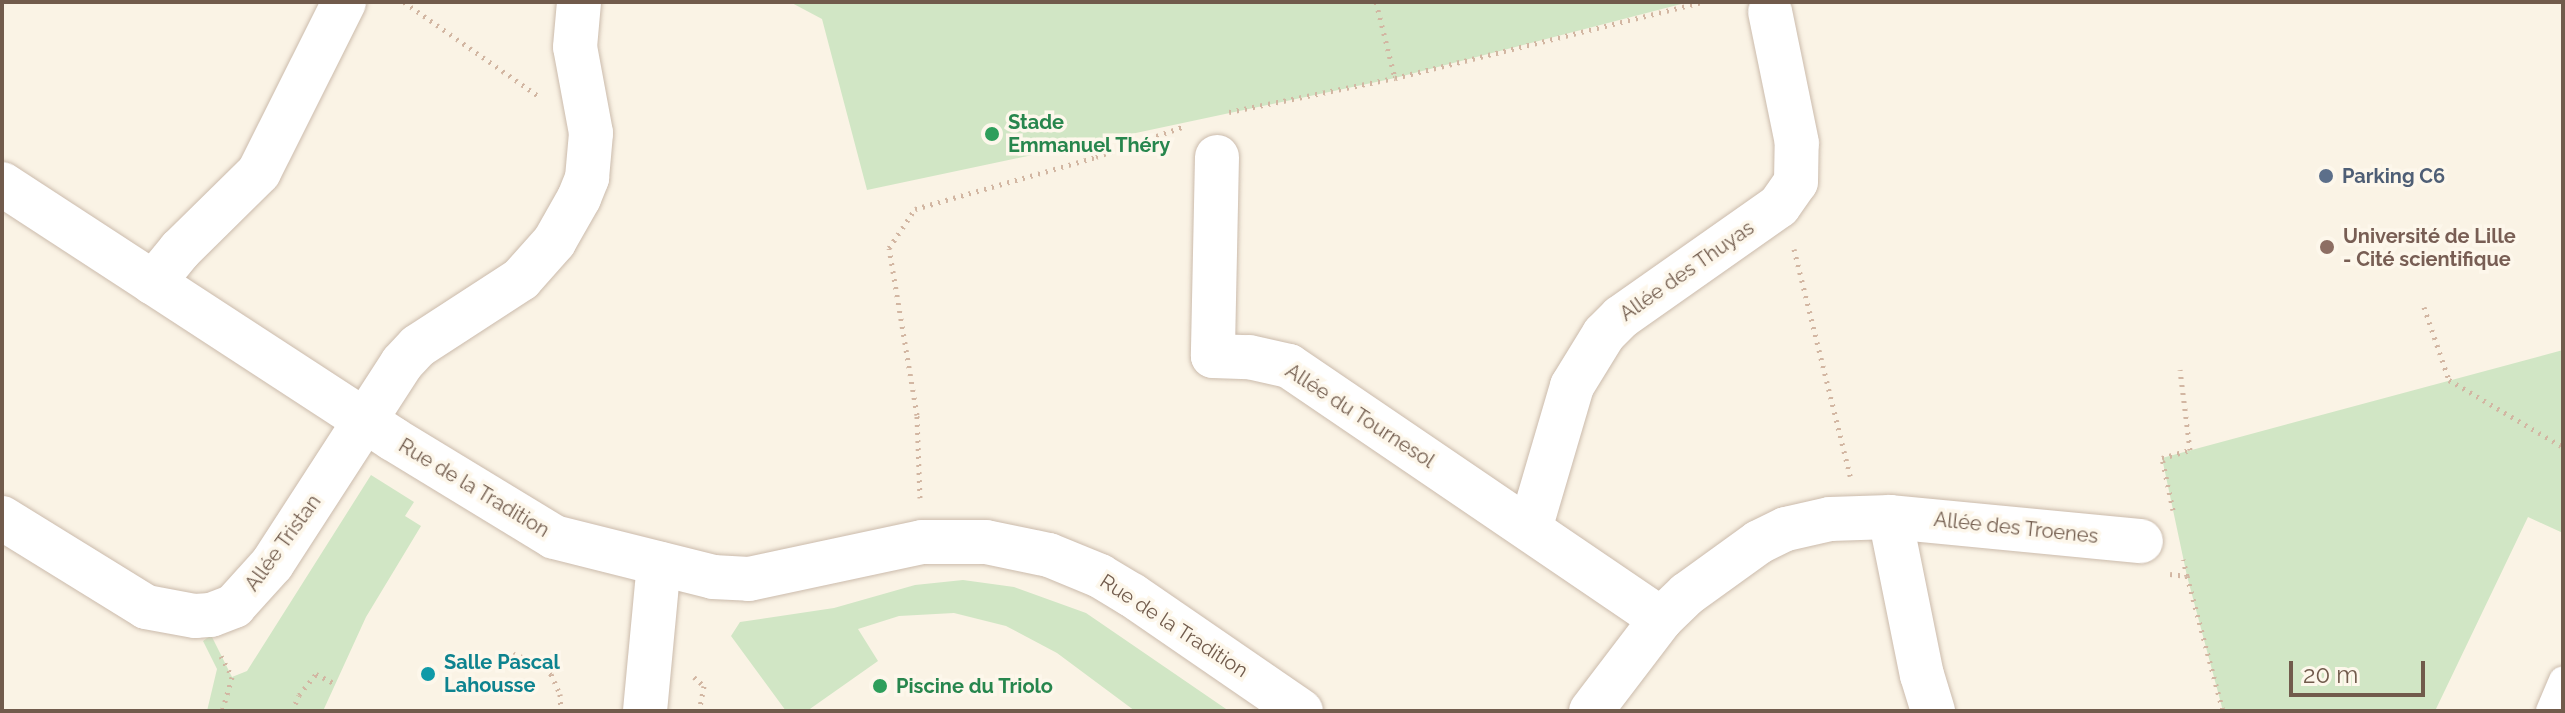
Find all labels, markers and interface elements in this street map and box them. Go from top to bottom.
place label: Stade Emmanuel Théry [1008,110,1171,157]
marker: Stade Emmanuel Théry [983,125,1001,143]
place label: Parking C6 [2342,164,2445,188]
marker: Parking C6 [2317,167,2335,185]
street label: Allée des Thuyas [1615,216,1759,326]
place label: Université de Lille ‐ Cité scientifique [2343,224,2516,271]
marker: Université de Lille ‐ Cité scientifique [2318,238,2336,256]
street label: Allée du Tournesol [1281,359,1439,473]
street label: Rue de la Tradition [394,433,554,543]
street label: Allée Tristan [240,490,326,596]
street label: Allée des Troenes [1932,507,2100,549]
street label: Rue de la Tradition [1095,569,1253,683]
scale bar [2293,645,2429,695]
place label: Salle Pascal Lahousse [444,650,560,697]
text: 20 m [2303,660,2358,689]
marker: Salle Pascal Lahousse [419,665,437,683]
place label: Piscine du Triolo [896,674,1054,698]
marker: Piscine du Triolo [871,677,889,695]

